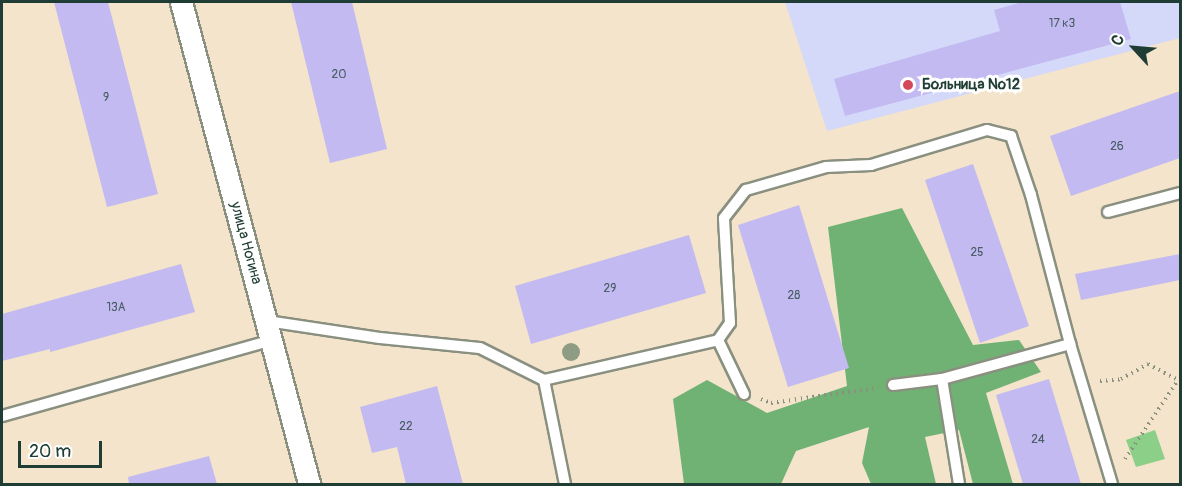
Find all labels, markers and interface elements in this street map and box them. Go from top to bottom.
house number: 17 к3 [1049,17,1075,31]
north arrow [1104,18,1164,78]
text: С [1107,31,1129,49]
house number: 20 [332,68,346,82]
marker: Больница №12 [899,76,917,94]
place label: Больница №12 [922,76,1020,94]
house number: 9 [103,91,109,105]
house number: 26 [1110,140,1124,154]
street label: улица Ногина [226,200,266,286]
house number: 25 [970,246,984,260]
house number: 29 [604,282,616,296]
house number: 28 [788,289,800,303]
house number: 13А [106,301,126,315]
house number: 22 [399,420,413,434]
scale bar [21,429,105,467]
house number: 24 [1031,433,1045,447]
text: 20 m [29,440,71,463]

